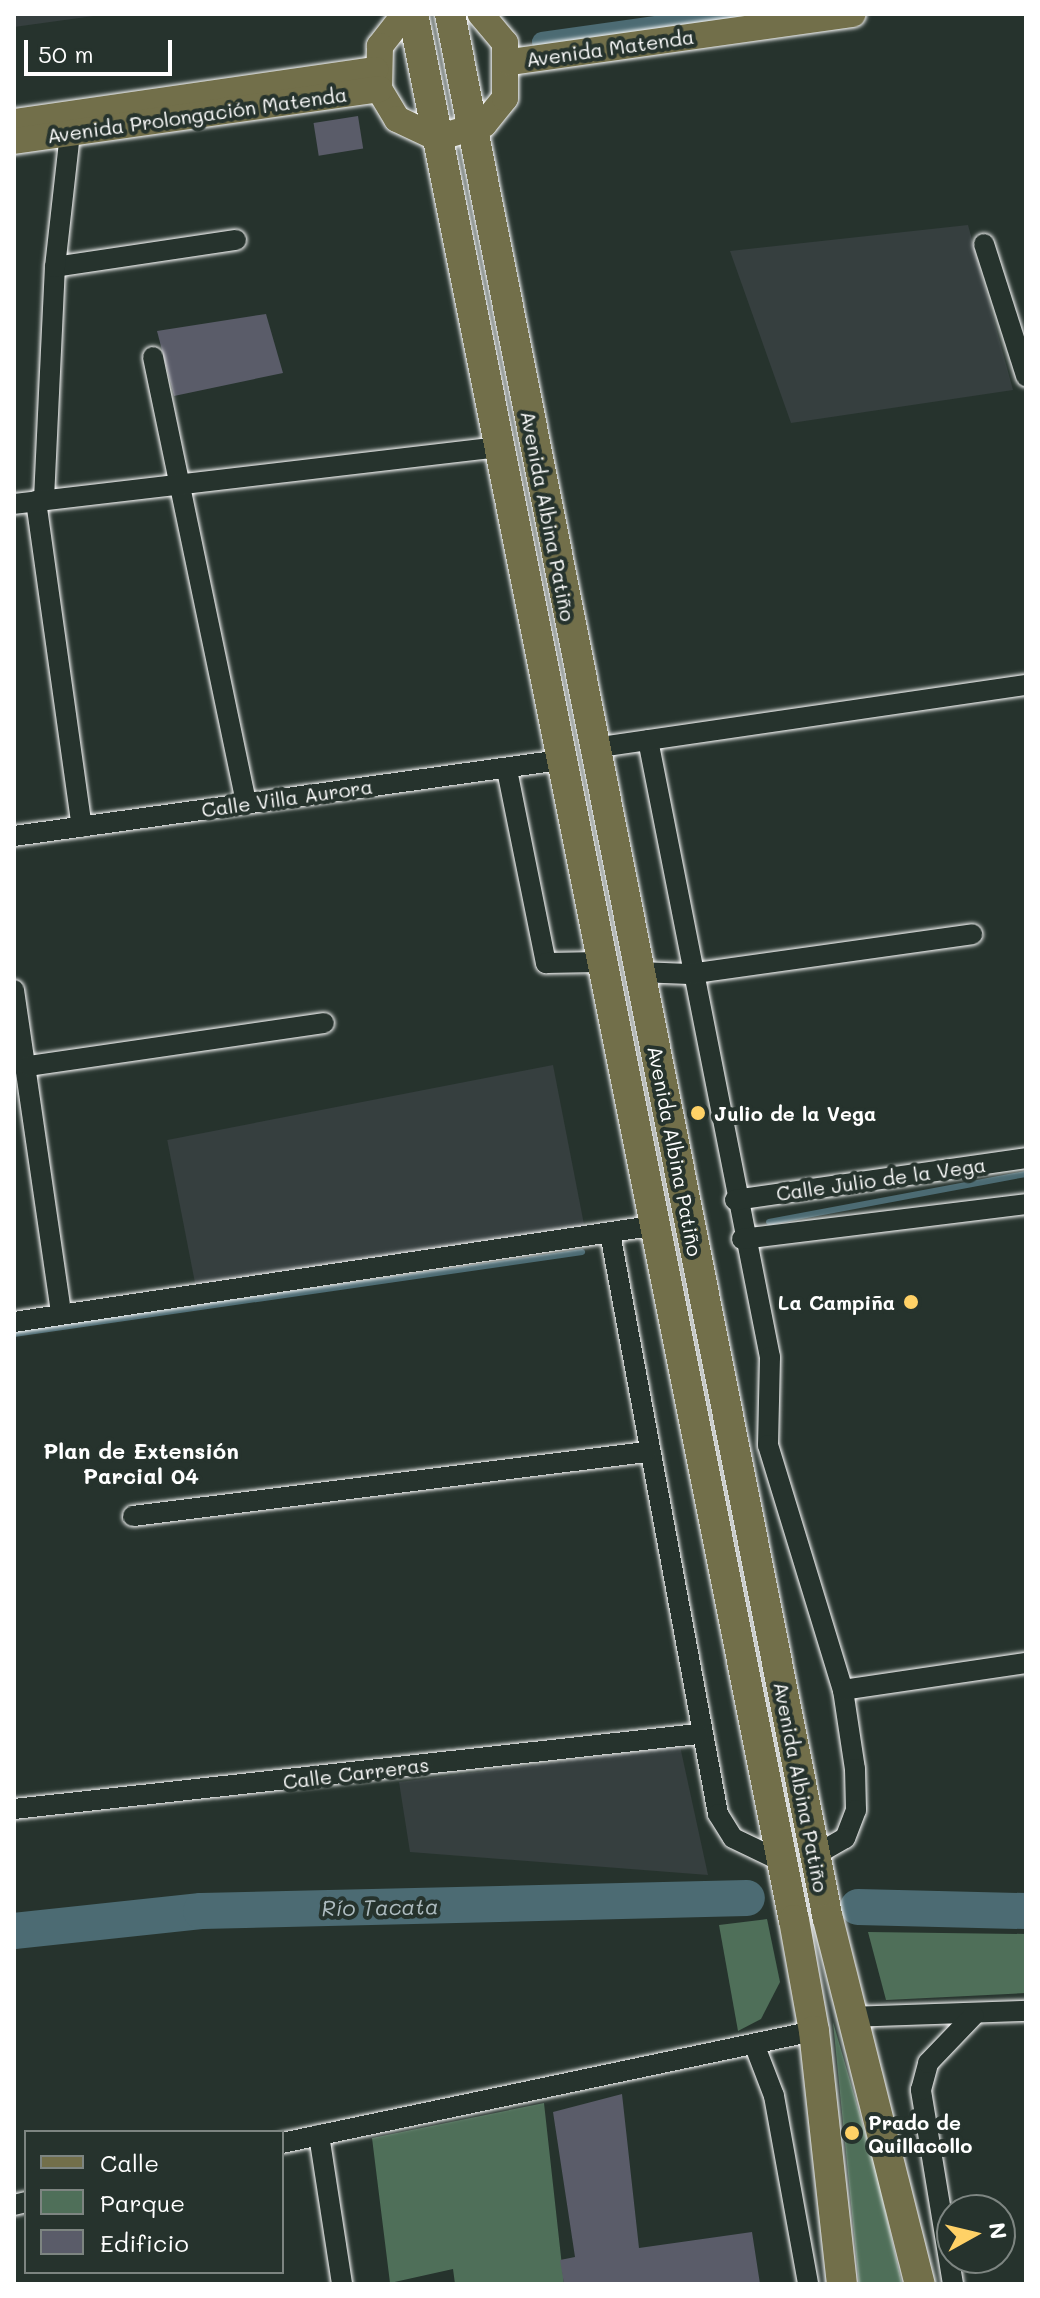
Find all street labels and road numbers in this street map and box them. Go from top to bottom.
street label: Avenida Matenda [524,24,696,72]
street label: Avenida Prolongación Matenda [45,82,349,148]
street label: Avenida Albina Patiño [516,409,580,623]
street label: Calle Villa Aurora [200,774,374,822]
street label: Avenida Albina Patiño [643,1044,707,1258]
street label: Calle Julio de la Vega [775,1152,987,1206]
street label: Avenida Albina Patiño [769,1680,833,1894]
street label: Calle Carreras [282,1752,430,1794]

